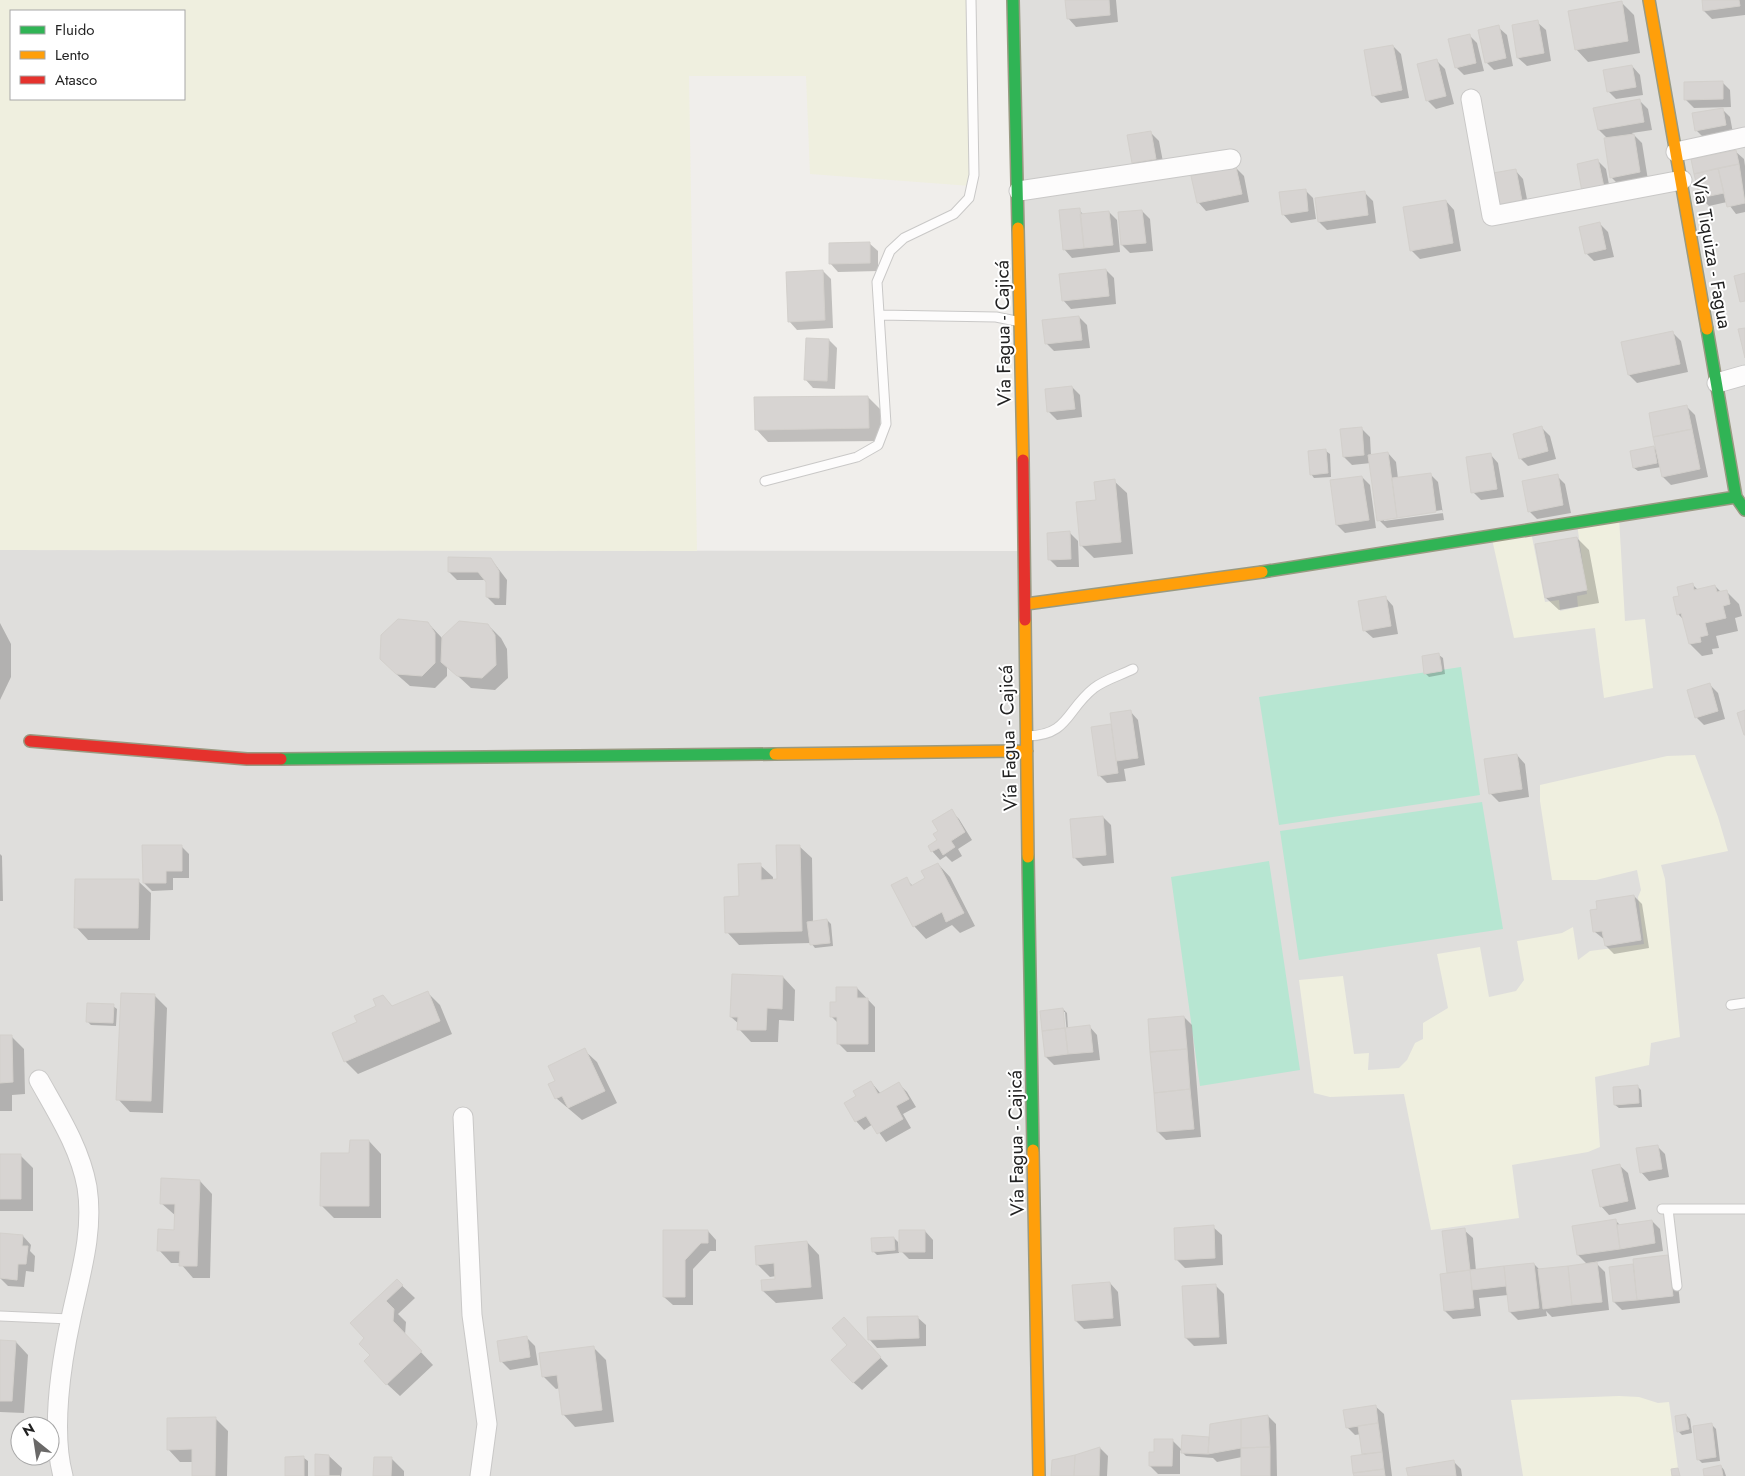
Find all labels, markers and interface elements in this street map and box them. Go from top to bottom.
legend [10,10,185,100]
text: Fluido [55,19,94,41]
text: Lento [55,44,89,66]
text: Atasco [55,69,97,91]
street label: Vía Tiquiza - Fagua [1685,175,1739,331]
street label: Vía Fagua - Cajicá [988,260,1018,406]
street label: Vía Fagua - Cajicá [992,665,1024,811]
street label: Vía Fagua - Cajicá [1001,1070,1031,1216]
north arrow [10,1416,60,1466]
text: N [19,1418,38,1441]

